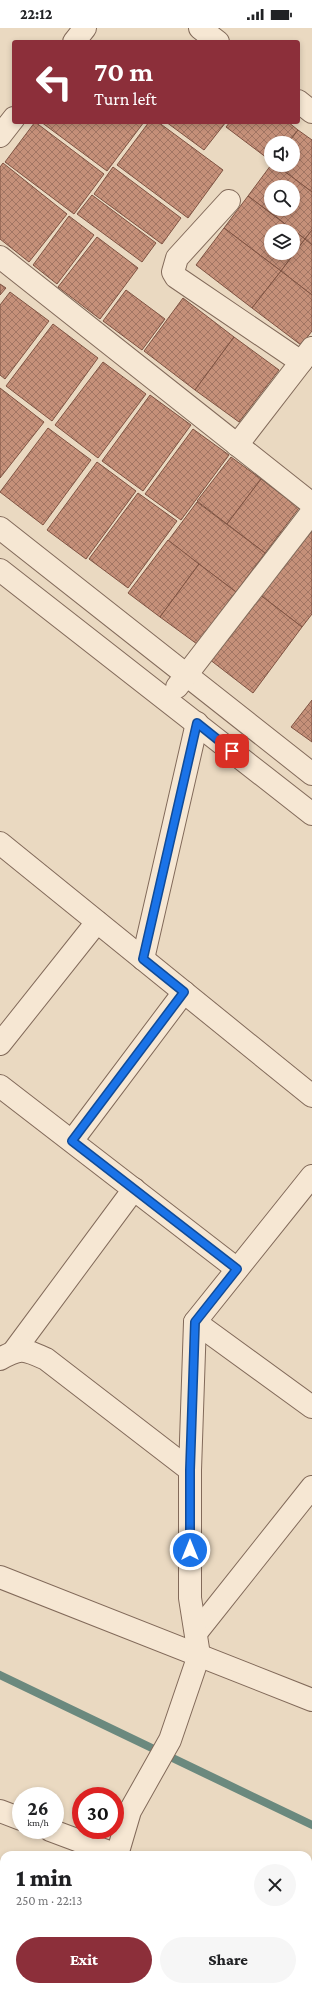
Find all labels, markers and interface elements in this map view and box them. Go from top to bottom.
text: 22:12 [20,6,53,22]
icon: left [28,56,80,108]
text: 70 m [94,56,153,87]
text: Turn left [94,89,157,109]
map controls [264,136,300,260]
button: sound [264,136,300,172]
button: search [264,180,300,216]
button: layers [264,224,300,260]
pin [215,734,249,768]
icon: arrive [221,740,243,762]
position arrow [169,1529,211,1571]
speed limit sign: 30 [72,1787,124,1839]
text: 26 [27,1797,49,1819]
text: km/h [27,1817,49,1828]
text: 1 min [16,1864,72,1891]
button: close [254,1864,296,1906]
text: 250 m · 22:13 [16,1893,82,1908]
button: Exit [16,1937,152,1983]
button: Share [160,1937,296,1983]

